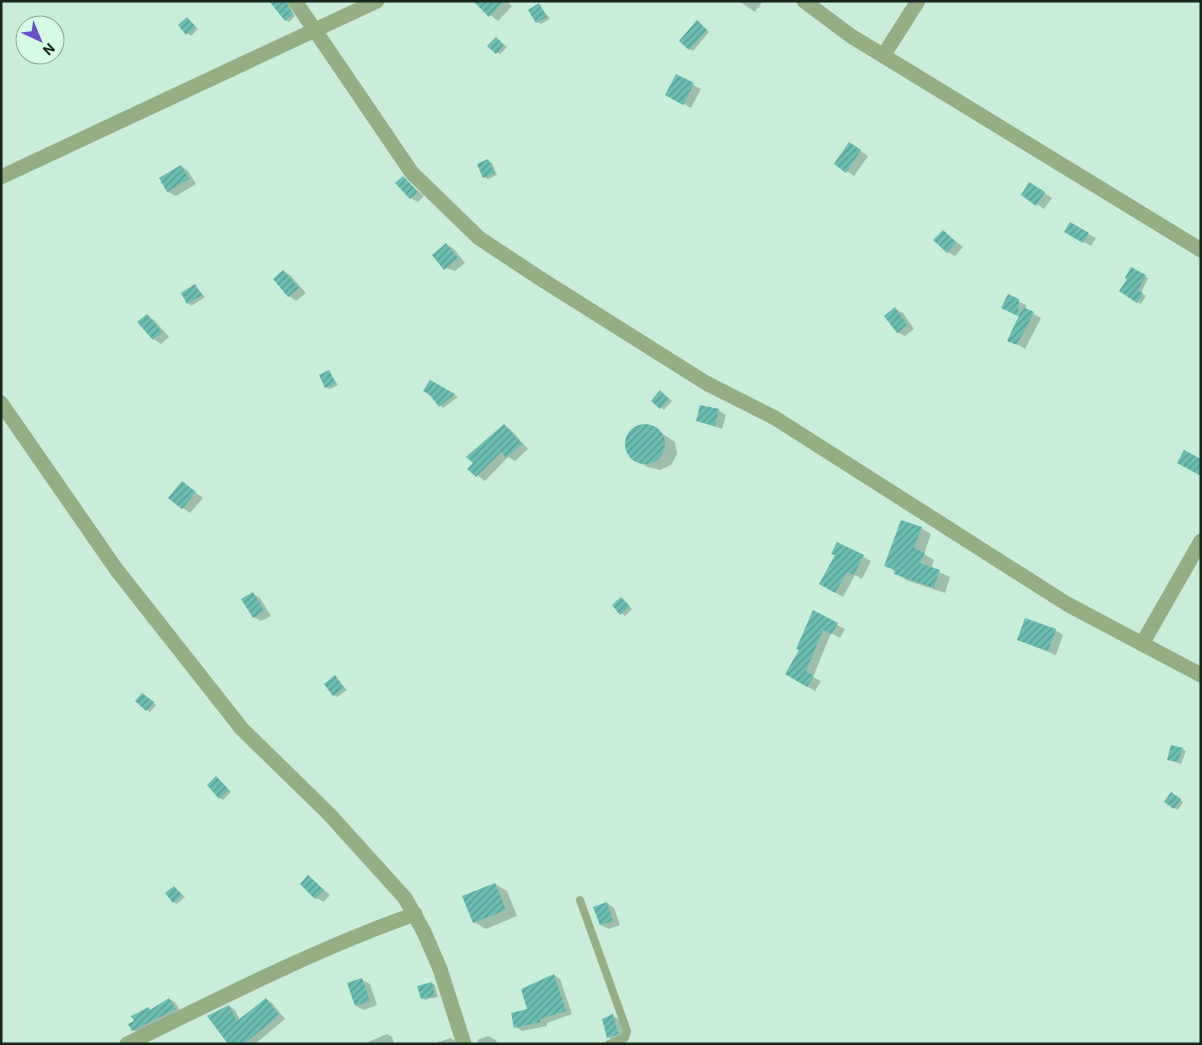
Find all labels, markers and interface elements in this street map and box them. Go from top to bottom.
north arrow [15,15,65,65]
text: N [40,40,58,59]

